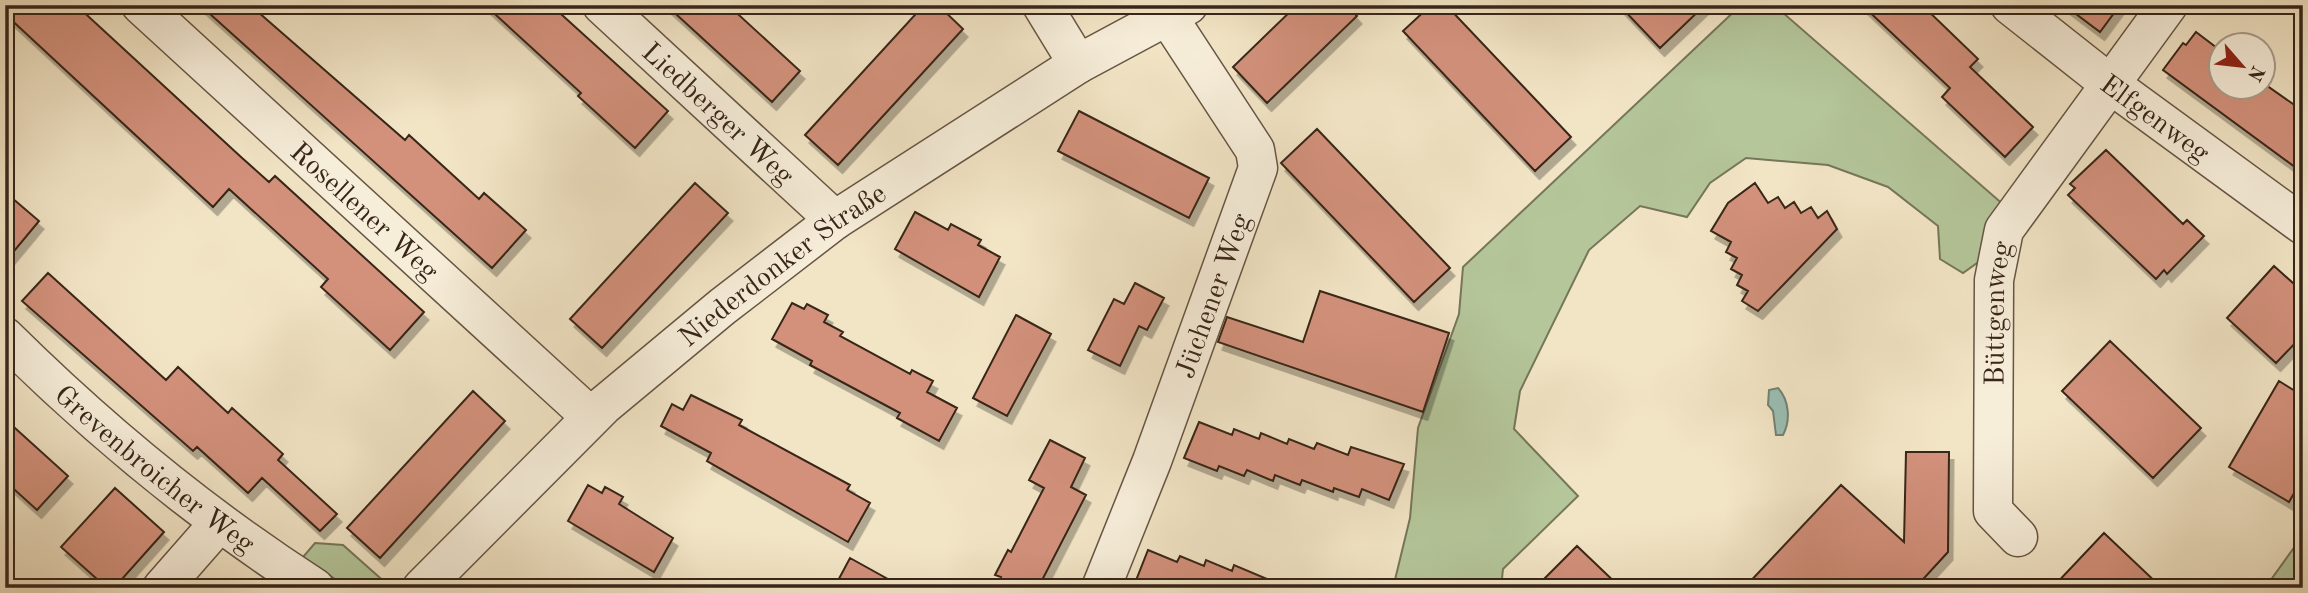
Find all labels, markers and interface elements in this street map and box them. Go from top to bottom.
north arrow [2206,32,2276,102]
street label: Liedberger Weg [636,39,798,191]
text: N [2243,62,2267,84]
street label: Elfgenweg [2094,71,2214,169]
street label: Rosellener Weg [284,138,443,287]
street label: Niederdonker Straße [675,180,892,353]
street label: Jüchener Weg [1172,210,1257,382]
street label: Büttgenweg [1981,239,2018,386]
street label: Grevenbroicher Weg [48,381,259,560]

